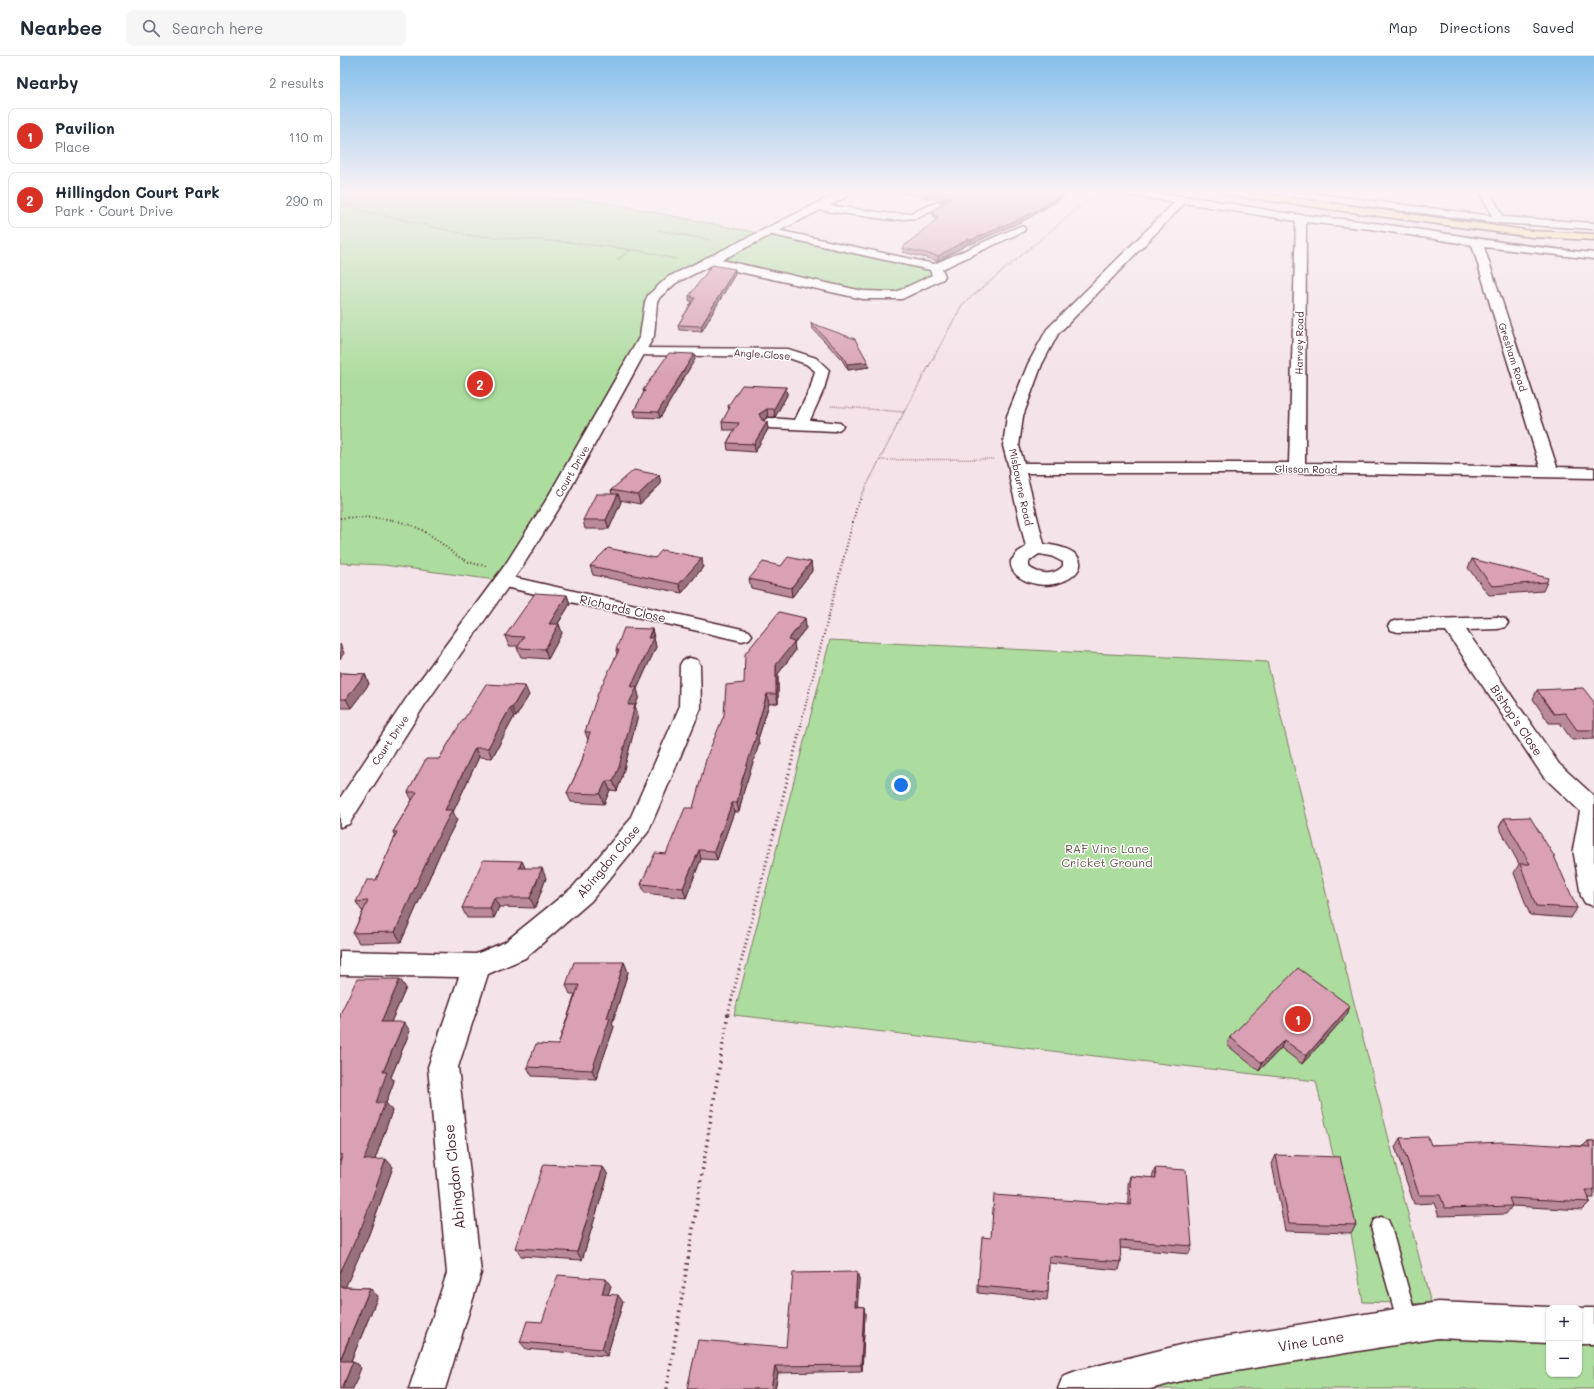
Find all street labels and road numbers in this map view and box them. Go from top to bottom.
street label: Harvey Road [1291,311,1307,375]
street label: Gresham Road [1495,321,1531,393]
street label: Angle Close [733,345,791,363]
street label: Court Drive [552,443,592,499]
street label: Misbourne Road [1006,447,1036,527]
street label: Glisson Road [1275,461,1337,477]
street label: Richards Close [578,590,668,626]
street label: Bishop's Close [1487,681,1547,759]
street label: Court Drive [368,712,412,768]
street label: Abingdon Close [573,821,643,901]
street label: Abingdon Close [439,1124,469,1230]
street label: Vine Lane [1277,1326,1345,1356]

